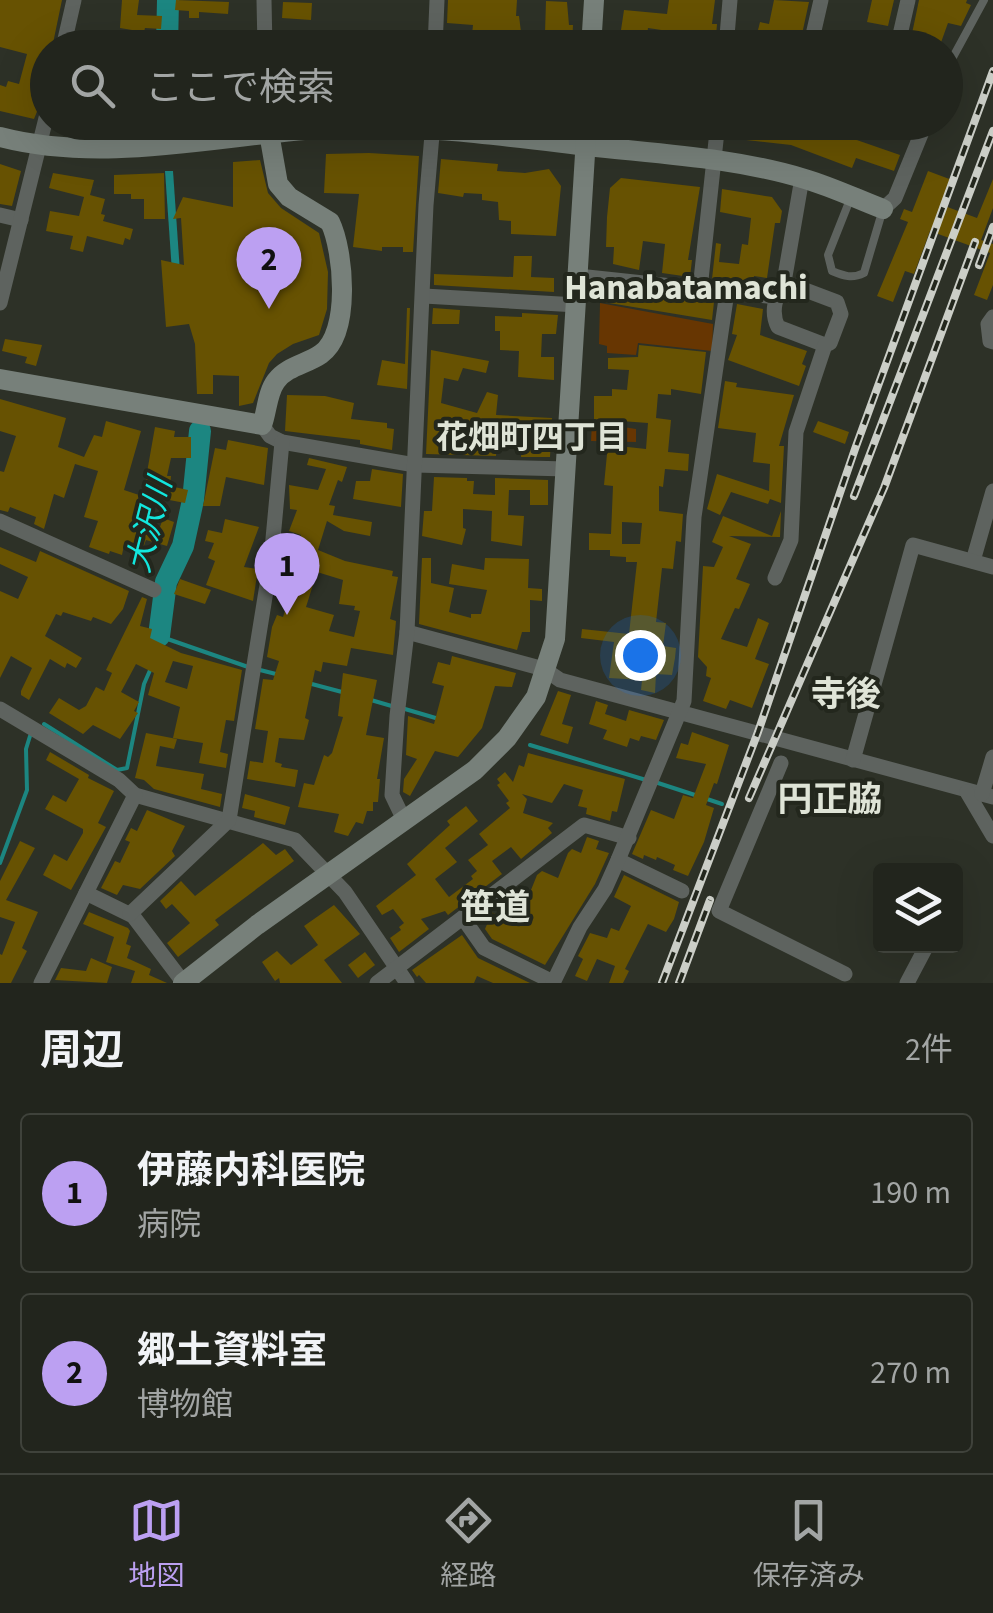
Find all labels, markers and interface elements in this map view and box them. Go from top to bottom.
search box [30,30,963,140]
icon: search [65,58,120,113]
text: ここで検索 [145,61,335,115]
pin: 2 [236,226,302,309]
district label: Hanabatamachi [564,263,808,313]
district label: 花畑町四丁目 [436,415,628,461]
water label: 大沢川 [116,470,185,577]
pin: 1 [254,532,320,615]
your location [615,630,666,681]
district label: 寺後 [811,670,881,720]
district label: 円正脇 [777,775,883,825]
map controls [873,863,963,953]
button: layers [873,863,963,953]
district label: 笹道 [460,883,530,933]
text: 周辺 [40,1021,124,1081]
text: 2件 [905,1027,953,1073]
text: 伊藤内科医院 [137,1144,365,1198]
text: 1 [66,1170,83,1216]
text: 190 m [870,1170,951,1216]
text: 病院 [137,1202,201,1248]
text: 郷土資料室 [137,1324,327,1378]
text: 2 [66,1350,83,1396]
text: 270 m [870,1350,951,1396]
text: 博物館 [137,1382,233,1428]
tab: 地図 [128,1493,184,1596]
tab: 経路 [440,1493,497,1596]
tab: 保存済み [753,1493,865,1596]

